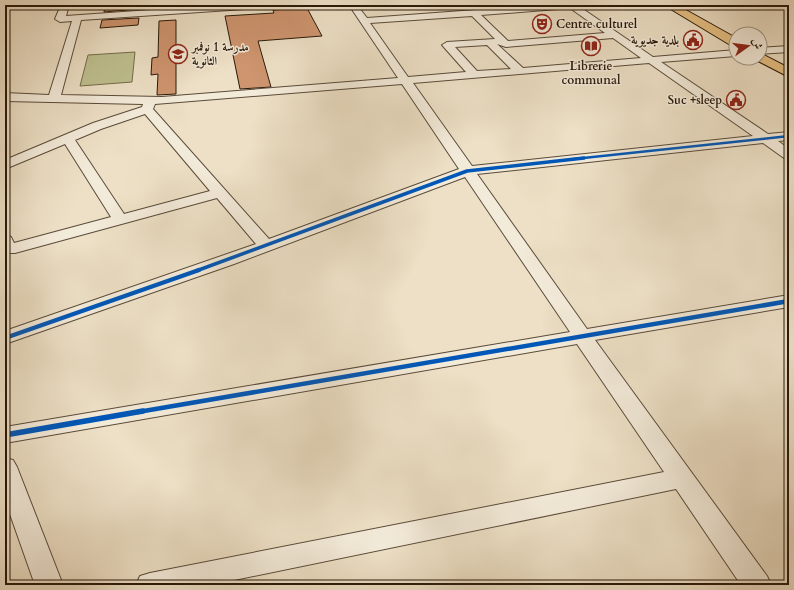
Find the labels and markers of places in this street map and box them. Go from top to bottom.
theatre icon: Centre culturel [531,13,553,35]
place label: Centre culturel [556,16,638,32]
public building icon: بلدية جديوية [682,29,704,51]
place label: بلدية جديوية [631,32,679,48]
library icon: Librerie communal [580,35,602,57]
place label: مدرسة 1 نوفمبر الثانوية [190,39,249,69]
school or university icon: مدرسة 1 نوفمبر الثانوية [167,43,189,65]
place label: Librerie communal [561,58,621,88]
public building icon: Suc +sleep [725,89,747,111]
place label: Suc +sleep [668,92,722,108]

